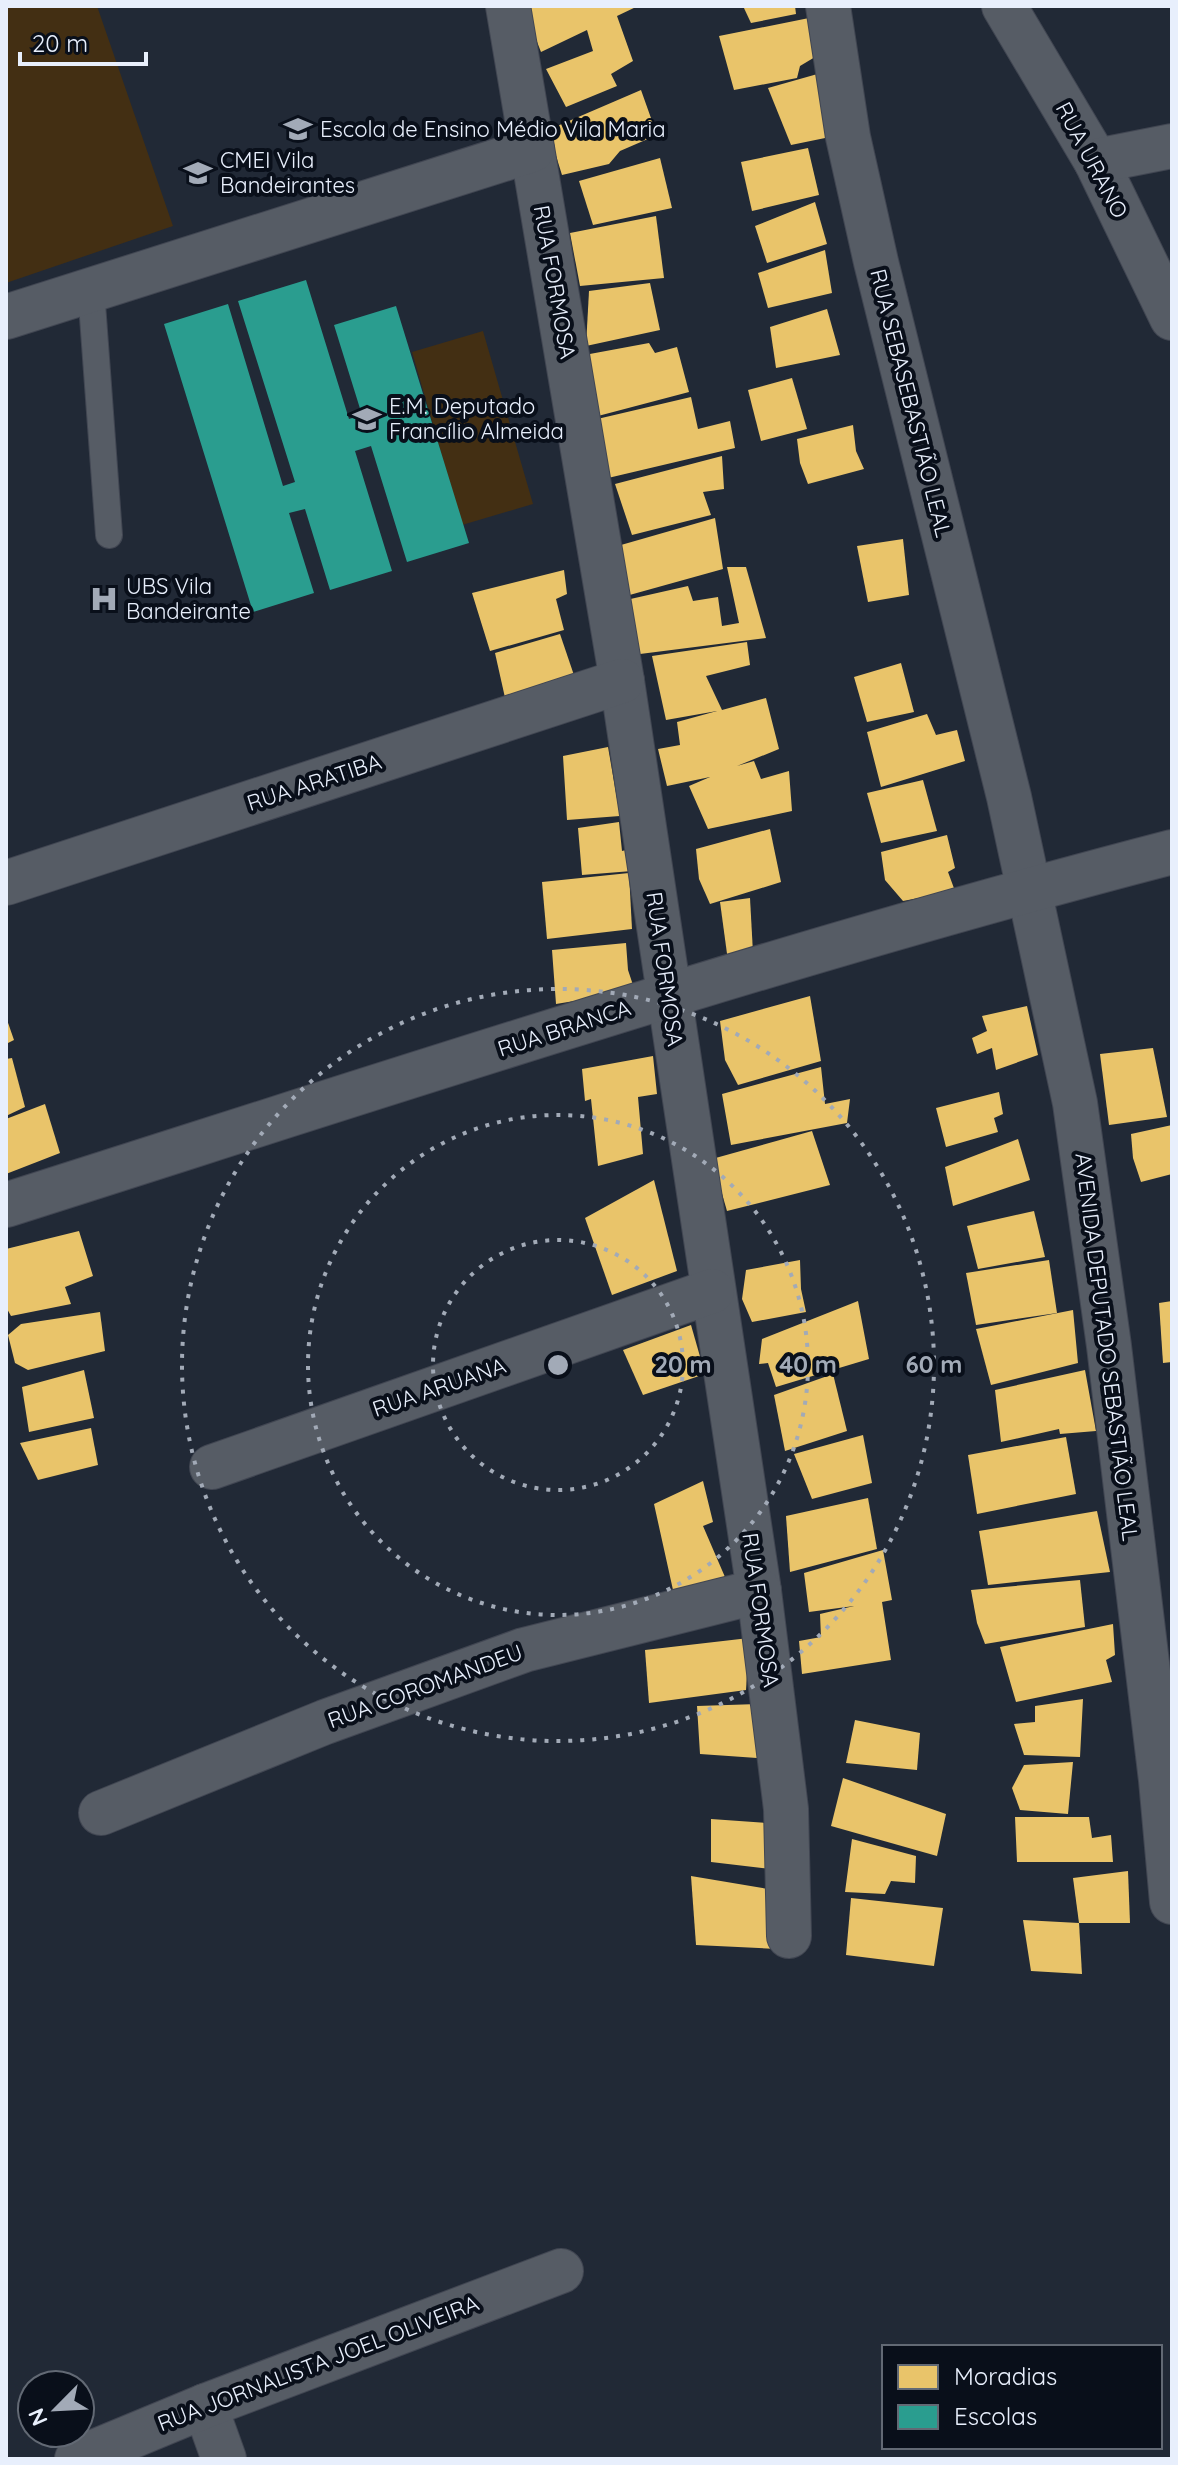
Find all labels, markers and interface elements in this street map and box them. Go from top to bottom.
scale bar [20,16,146,66]
text: 20 m [32,28,88,58]
street label: RUA URANO [1050,97,1134,223]
school or university icon: Escola de Ensino Médio Vila Maria [283,114,313,144]
place label: Escola de Ensino Médio Vila Maria [320,115,666,143]
place label: CMEI Vila Bandeirantes [220,146,355,199]
school or university icon: CMEI Vila Bandeirantes [183,158,213,188]
street label: RUA FORMOSA [528,203,582,361]
street label: RUA SEBASEBASTIÃO LEAL [864,266,958,540]
place label: E.M. Deputado Francílio Almeida [389,392,564,445]
school or university icon: E.M. Deputado Francílio Almeida [352,404,382,434]
place label: UBS Vila Bandeirante [126,572,251,625]
hospital icon: UBS Vila Bandeirante [89,584,119,614]
street label: RUA ARATIBA [243,747,385,817]
street label: RUA FORMOSA [640,890,690,1048]
street label: RUA BRANCA [494,993,634,1063]
street label: AVENIDA DEPUTADO SEBASTIÃO LEAL [1069,1151,1145,1543]
text: 20 m [654,1349,712,1379]
text: 40 m [779,1349,837,1379]
text: 60 m [906,1349,962,1379]
street label: RUA ARUANA [369,1351,509,1423]
centre of rings [544,1351,572,1379]
street label: RUA FORMOSA [736,1531,786,1689]
street label: RUA COROMANDEU [324,1638,526,1734]
street label: RUA JORNALISTA JOEL OLIVEIRA [153,2289,483,2437]
legend [882,2345,1162,2449]
text: Moradias [954,2361,1057,2391]
north arrow [16,2369,96,2449]
text: Escolas [954,2401,1037,2431]
text: N [22,2404,54,2430]

